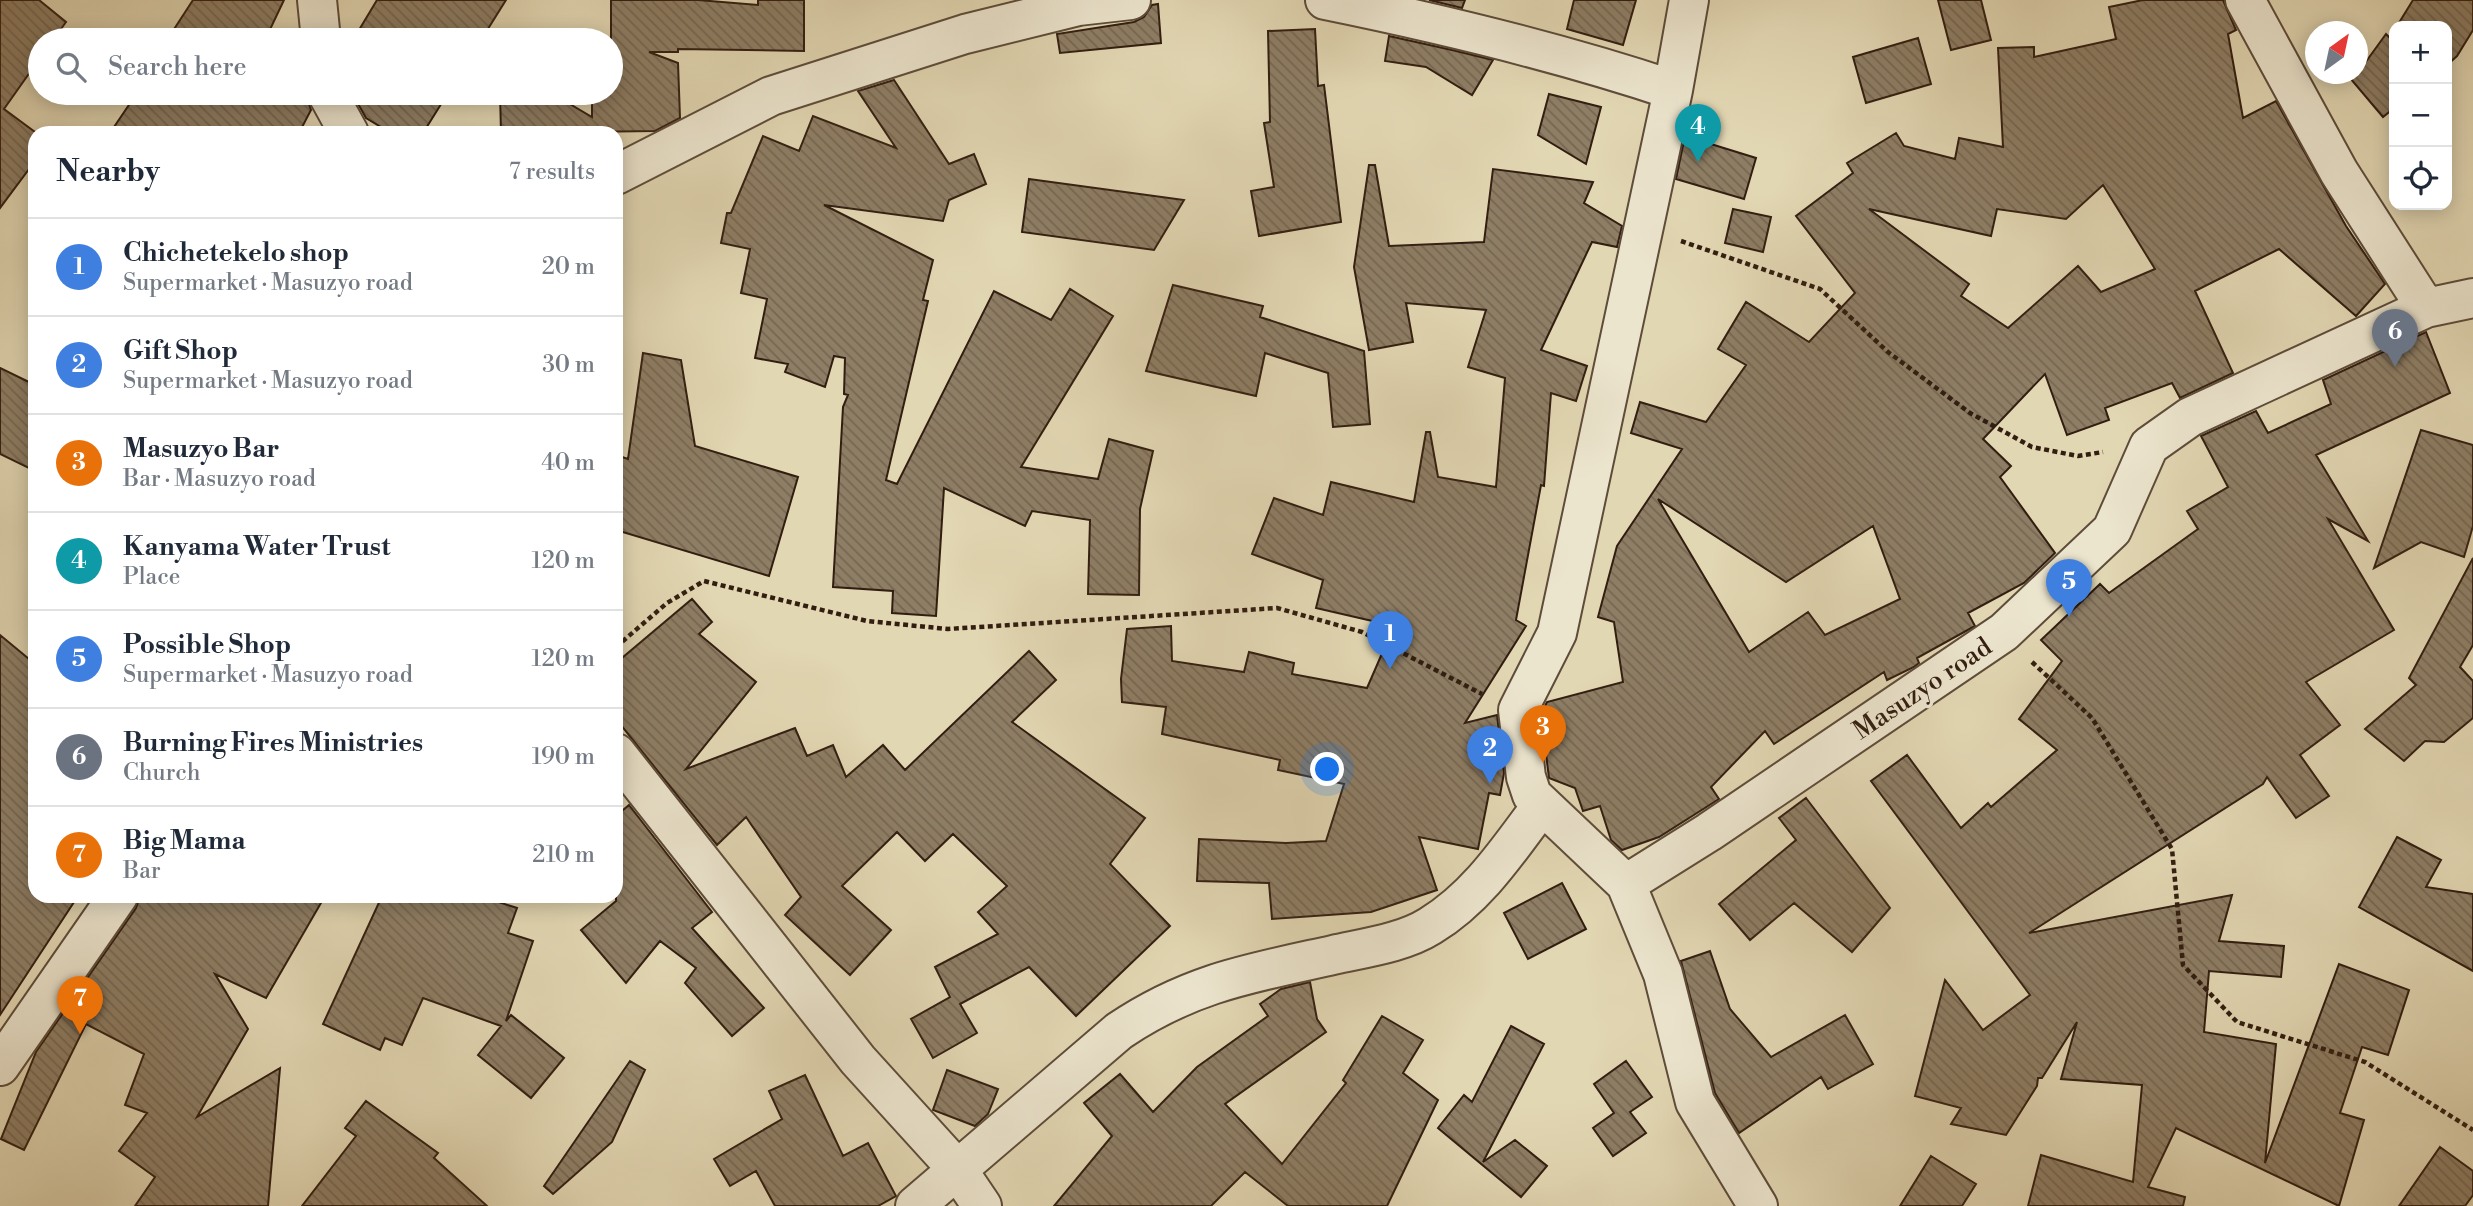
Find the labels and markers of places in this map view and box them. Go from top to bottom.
pin: 4 [1675,104,1721,162]
pin: 6 [2372,309,2418,367]
pin: 5 [2046,559,2092,617]
pin: 1 [1367,611,1413,669]
pin: 3 [1520,705,1566,763]
pin: 2 [1467,726,1513,784]
pin: 7 [57,976,103,1034]

